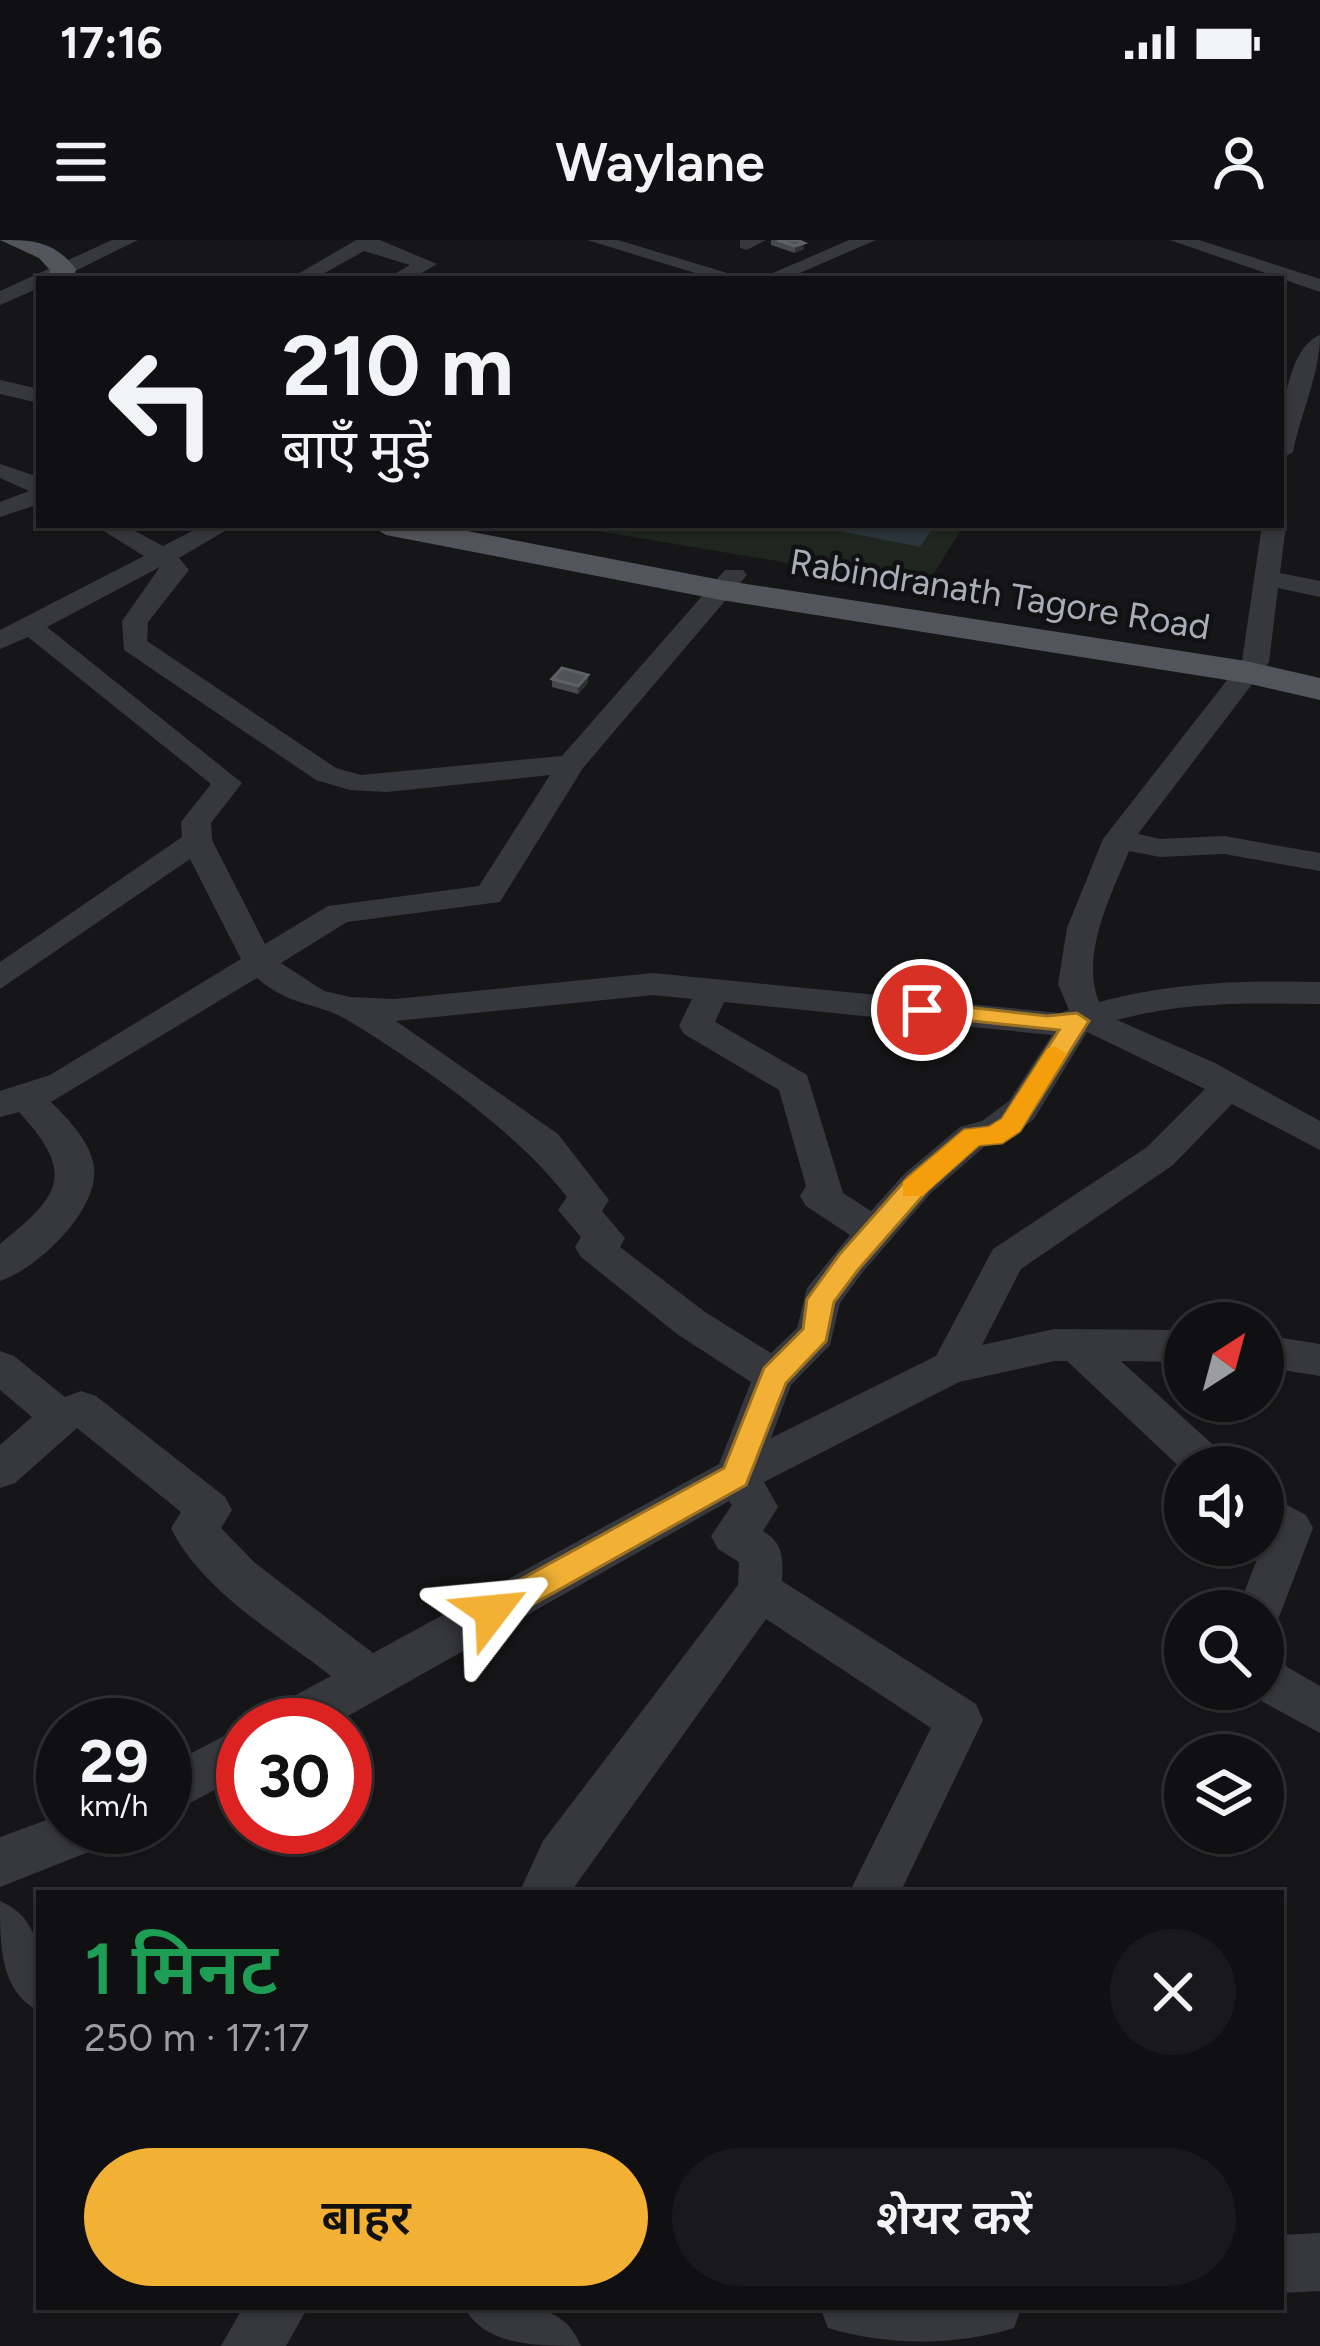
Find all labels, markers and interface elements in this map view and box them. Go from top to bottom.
text: 17:16 [60,15,163,69]
icon: menu [48,129,114,195]
icon: person [1206,129,1272,195]
text: Waylane [555,130,765,195]
text: 210 m [282,315,514,416]
icon: left [84,324,240,480]
text: बाएँ मुड़ें [282,417,431,482]
street label: Rabindranath Tagore Road [787,540,1213,648]
pin [871,959,973,1061]
icon: arrive [889,977,955,1043]
north arrow [1164,1302,1284,1422]
map controls [1164,1302,1284,1854]
button: sound [1164,1446,1284,1566]
position arrow [429,1548,555,1674]
button: search [1164,1590,1284,1710]
speed limit sign: 30 [216,1698,372,1854]
text: 29 [79,1725,149,1797]
button: layers [1164,1734,1284,1854]
text: km/h [80,1787,148,1824]
text: 1 मिनट [84,1926,278,2012]
button: close [1110,1929,1236,2055]
text: 250 m · 17:17 [84,2014,309,2061]
button: बाहर [84,2148,648,2286]
button: शेयर करें [672,2148,1236,2286]

